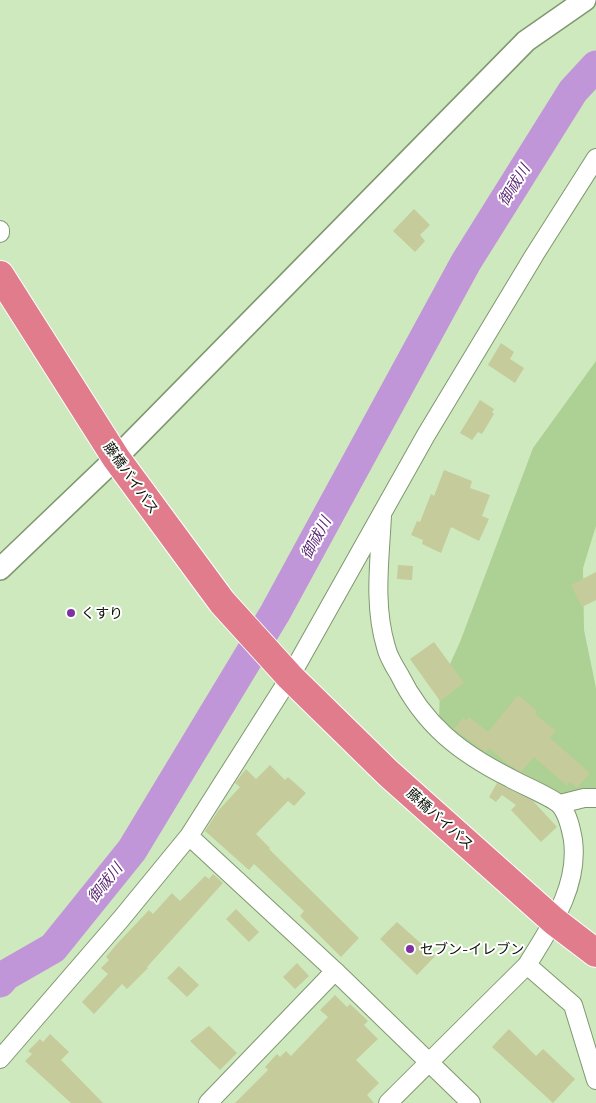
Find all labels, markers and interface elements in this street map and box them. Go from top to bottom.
water label: 御祓川 [494,161,534,209]
street label: 藤橋バイパス [100,439,162,517]
water label: 御祓川 [297,514,335,562]
place label: くすり [81,605,123,621]
marker: くすり [65,607,77,619]
street label: 藤橋バイパス [403,785,477,853]
water label: 御祓川 [84,860,126,906]
place label: セブン-イレブン [420,941,524,957]
marker: セブン-イレブン [404,943,416,955]

